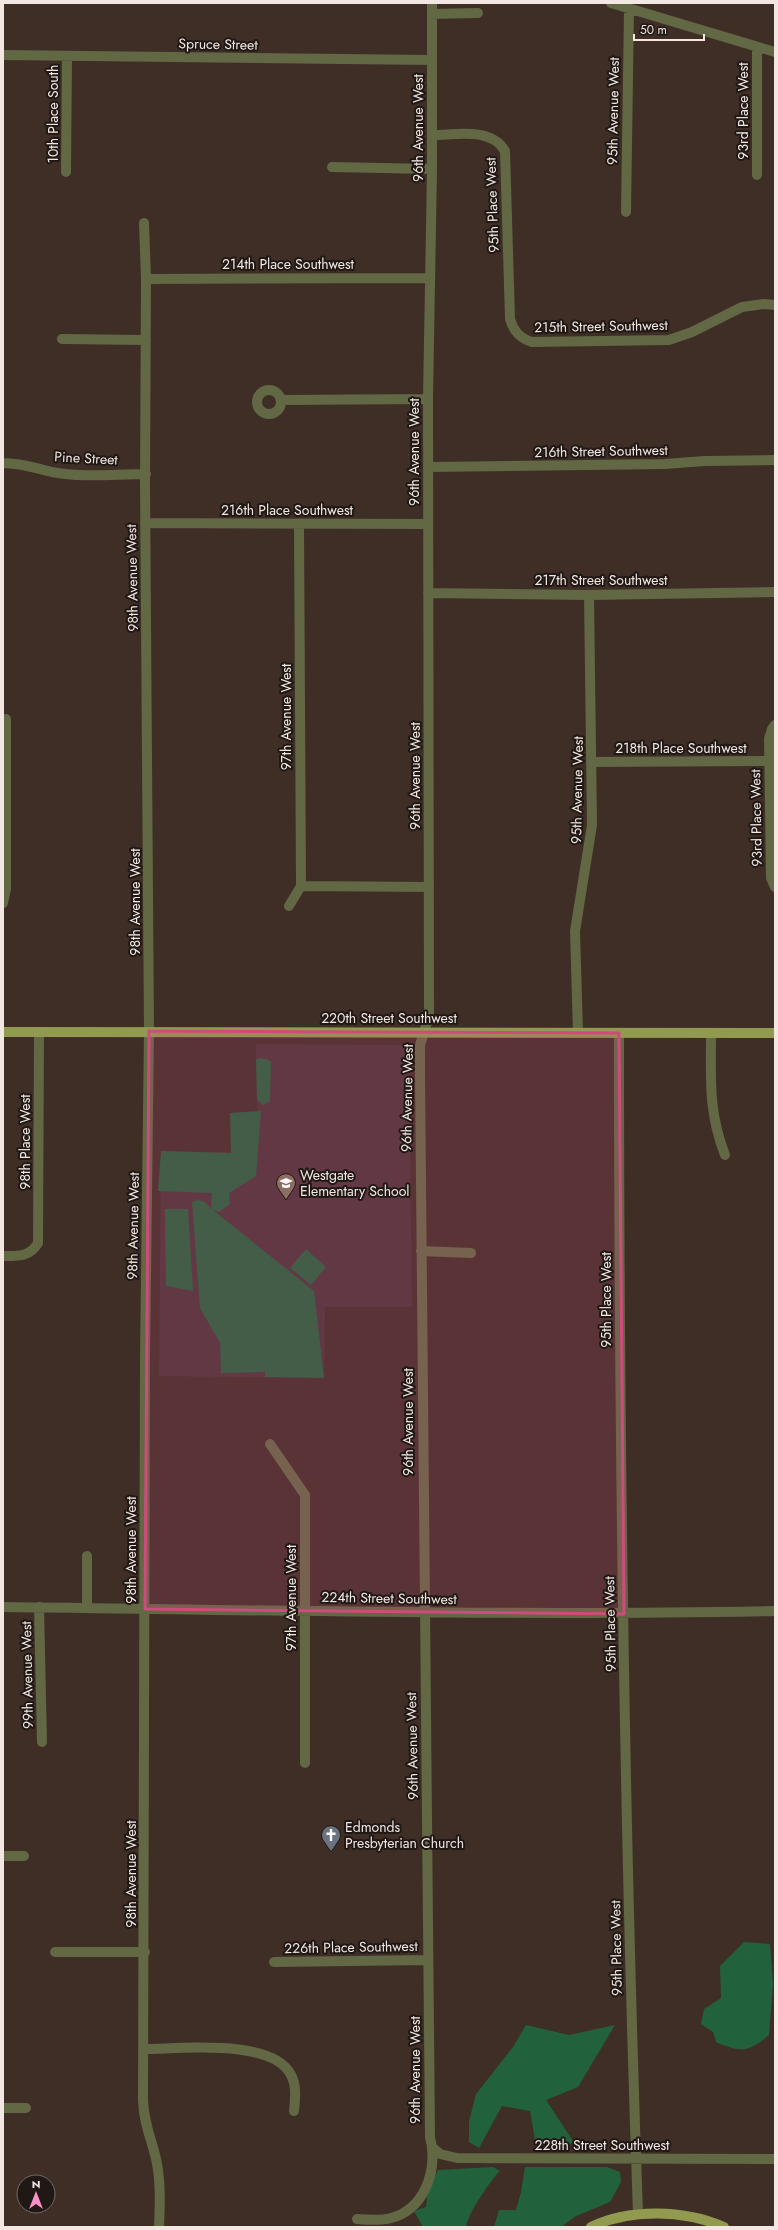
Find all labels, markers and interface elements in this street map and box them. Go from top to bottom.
scale bar [634,16,704,42]
text: 50 m [640,21,667,39]
street label: Spruce Street [178,33,258,55]
street label: 95th Avenue West [602,56,624,165]
street label: 93rd Place West [733,62,753,160]
street label: 10th Place South [43,65,63,163]
street label: 96th Avenue West [408,73,428,182]
street label: 95th Place West [480,156,504,253]
street label: 214th Place Southwest [222,254,355,274]
street label: 215th Street Southwest [534,315,669,337]
street label: 96th Avenue West [404,397,424,506]
street label: 216th Street Southwest [534,440,669,462]
street label: Pine Street [54,446,119,470]
street label: 216th Place Southwest [221,500,354,520]
street label: 98th Avenue West [121,524,143,632]
street label: 217th Street Southwest [535,570,668,590]
street label: 97th Avenue West [276,663,296,770]
street label: 96th Avenue West [405,721,425,830]
street label: 95th Avenue West [566,735,588,844]
street label: 218th Place Southwest [615,738,747,758]
street label: 93rd Place West [745,769,767,867]
street label: 98th Avenue West [125,848,145,956]
street label: 220th Street Southwest [321,1008,457,1028]
street label: 96th Avenue West [396,1043,418,1152]
street label: 98th Place West [15,1094,35,1190]
place label: Westgate Elementary School [300,1165,410,1201]
street label: 98th Avenue West [122,1172,144,1280]
school or university icon: Westgate Elementary School [275,1172,297,1200]
street label: 95th Place West [596,1252,616,1348]
street label: 96th Avenue West [398,1367,418,1476]
street label: 98th Avenue West [121,1496,141,1604]
street label: 97th Avenue West [281,1544,301,1651]
street label: 95th Place West [599,1575,621,1672]
street label: 224th Street Southwest [321,1587,458,1609]
street label: 99th Avenue West [16,1620,38,1729]
street label: 96th Avenue West [401,1691,423,1800]
place label: Edmonds Presbyterian Church [345,1817,464,1853]
street label: 98th Avenue West [121,1820,141,1928]
church icon: Edmonds Presbyterian Church [320,1824,342,1852]
street label: 95th Place West [605,1899,627,1996]
street label: 226th Place Southwest [284,1936,419,1958]
street label: 96th Avenue West [405,2015,425,2124]
street label: 228th Street Southwest [535,2135,670,2155]
north arrow [16,2174,56,2214]
text: N [32,2176,40,2192]

